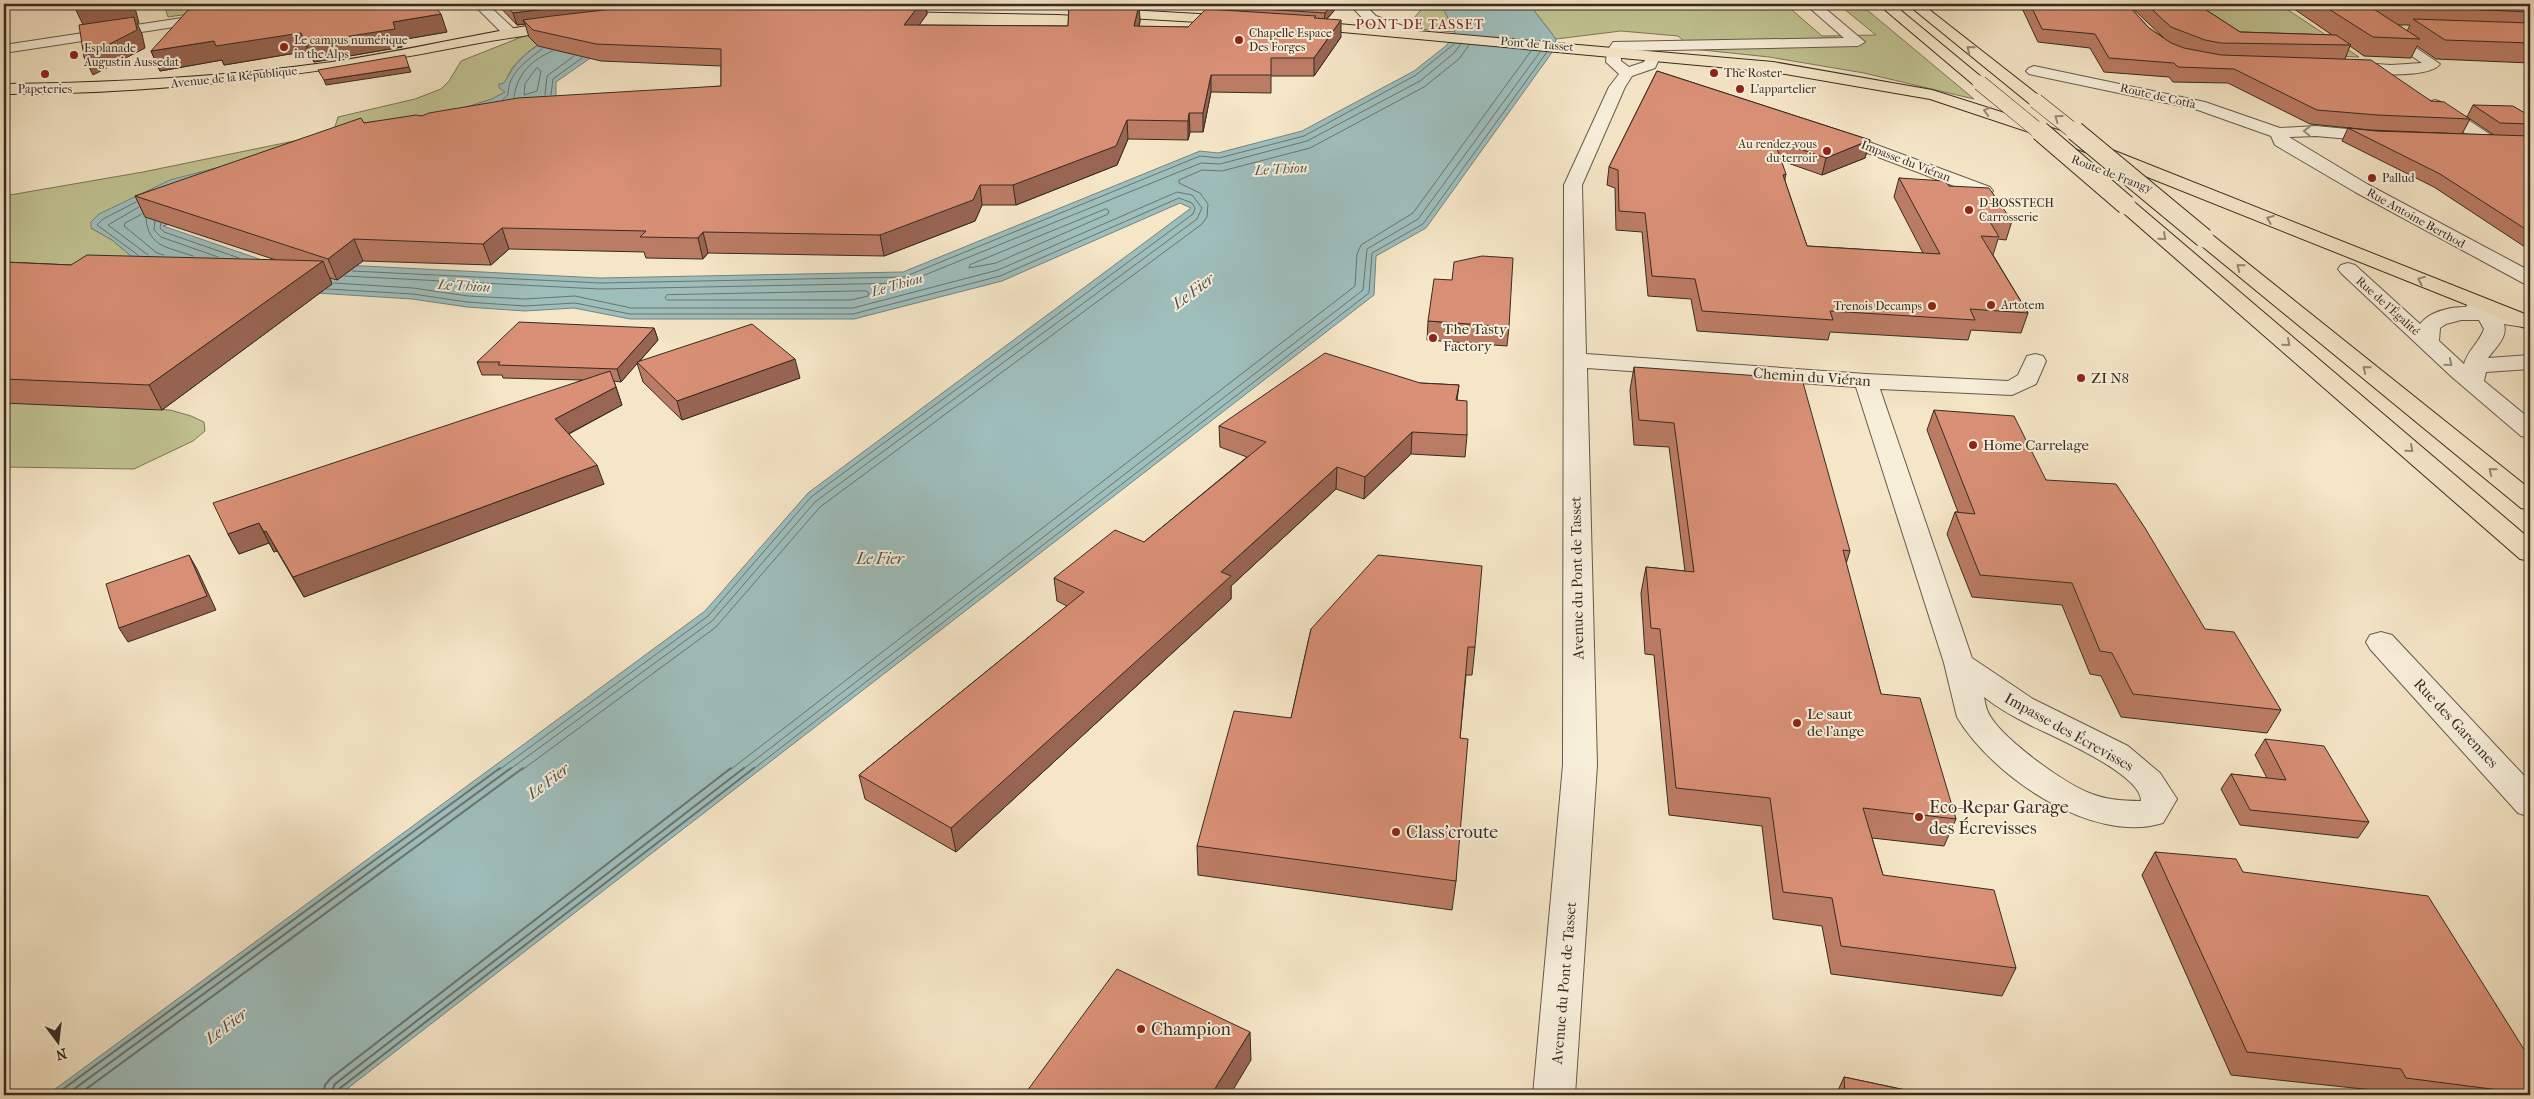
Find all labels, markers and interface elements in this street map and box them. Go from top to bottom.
district label: PONT DE TASSET [1355,16,1485,33]
place label: Chapelle Espace Des Forges [1249,26,1332,54]
place label: Le campus numérique in the Alps [294,33,408,61]
marker: Chapelle Espace Des Forges [1233,34,1245,46]
street label: Pont de Tasset [1500,34,1575,54]
place label: Esplanade Augustin Aussedat [83,41,180,69]
marker: Le campus numérique in the Alps [278,41,290,53]
one-way arrow [1967,47,1976,55]
marker: Esplanade Augustin Aussedat [68,49,80,61]
street label: Avenue de la République [169,63,298,91]
place label: The Roster [1724,66,1783,80]
marker: The Roster [1708,67,1720,79]
marker: Papeteries [39,68,51,80]
street label: Route de Cotfa [2119,81,2198,112]
place label: Papeteries [18,82,73,96]
place label: L'appartelier [1750,82,1817,96]
marker: L'appartelier [1734,83,1746,95]
one-way arrow [1984,107,1992,117]
one-way arrow [2054,115,2064,124]
one-way arrow [2303,126,2310,136]
place label: Au rendez-vous du terroir [1737,137,1818,165]
street label: Impasse du Viéran [1859,137,1953,185]
marker: Au rendez-vous du terroir [1821,145,1833,157]
street label: Route de Frangy [2069,152,2155,196]
water label: Le Thiou [1253,159,1308,179]
place label: Pallud [2382,171,2415,185]
marker: Pallud [2366,172,2378,184]
street label: Rue Antoine Berthod [2364,185,2468,251]
place label: D-BOSSTECH Carrosserie [1979,196,2054,224]
marker: D-BOSSTECH Carrosserie [1963,204,1975,216]
one-way arrow [2266,215,2275,225]
one-way arrow [2158,231,2167,240]
one-way arrow [2236,263,2245,272]
water label: Le Fier [1167,268,1219,314]
water label: Le Thiou [868,269,925,301]
street label: Rue de l'Égalité [2353,273,2423,338]
water label: Le Thiou [436,276,491,296]
one-way arrow [2417,276,2425,286]
place label: Artotem [2000,298,2044,312]
place label: Trenois Decamps [1833,299,1923,313]
marker: Artotem [1985,299,1997,311]
marker: Trenois Decamps [1926,300,1938,312]
place label: The Tasty Factory [1443,320,1508,355]
marker: The Tasty Factory [1427,332,1439,344]
one-way arrow [2281,337,2290,346]
one-way arrow [2443,358,2452,367]
street label: Chemin du Viéran [1753,364,1872,390]
one-way arrow [2363,367,2372,375]
place label: ZI N8 [2091,369,2129,387]
marker: ZI N8 [2075,372,2087,384]
place label: Home Carrelage [1983,436,2089,454]
marker: Home Carrelage [1967,439,1979,451]
one-way arrow [2404,443,2413,451]
one-way arrow [2489,468,2498,477]
street label: Avenue du Pont de Tasset [1567,496,1587,661]
water label: Le Fier [855,549,906,568]
street label: Rue des Garennes [2410,675,2502,772]
street label: Impasse des Écrevisses [2001,689,2137,775]
place label: Le saut de l'ange [1807,705,1865,740]
marker: Le saut de l'ange [1791,717,1803,729]
water label: Le Fier [522,758,574,804]
place label: Eco-Repar Garage des Écrevisses [1929,797,2069,839]
marker: Eco-Repar Garage des Écrevisses [1913,811,1925,823]
place label: Class'croute [1406,822,1498,843]
marker: Class'croute [1390,826,1402,838]
street label: Avenue du Pont de Tasset [1548,900,1580,1066]
water label: Le Fier [200,1003,252,1049]
north arrow [32,1016,82,1066]
place label: Champion [1151,1019,1231,1040]
marker: Champion [1135,1023,1147,1035]
text: N [54,1044,69,1064]

